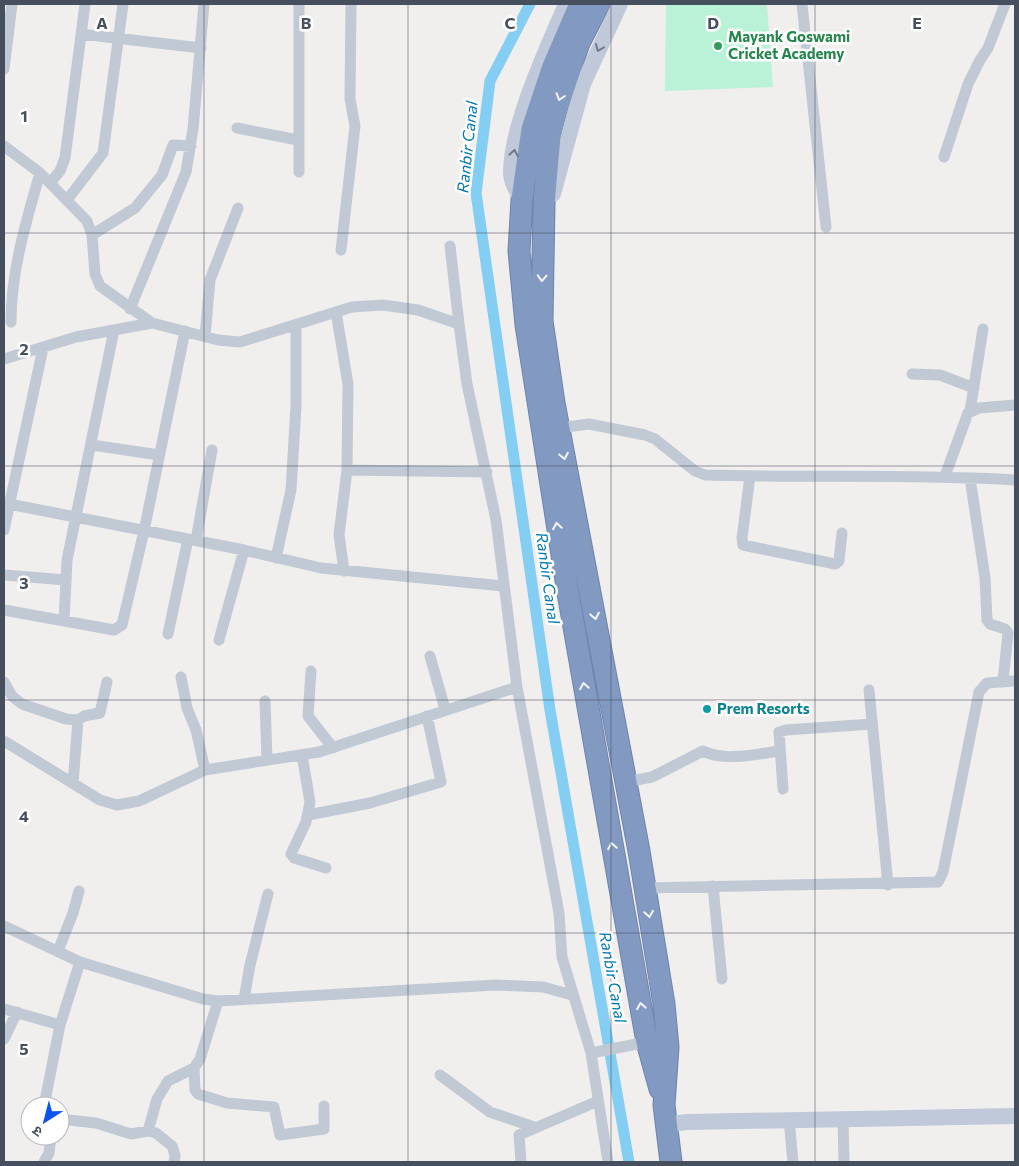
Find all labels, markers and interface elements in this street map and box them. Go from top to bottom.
text: A [96,13,108,32]
text: B [301,13,312,32]
text: C [505,13,516,32]
text: D [707,13,719,32]
text: E [912,13,922,32]
place label: Mayank Goswami Cricket Academy [728,27,850,62]
marker: Mayank Goswami Cricket Academy [712,40,724,52]
one-way arrow [595,43,605,52]
one-way arrow [556,93,566,101]
water label: Ranbir Canal [452,99,481,194]
text: 1 [20,106,28,125]
one-way arrow [508,149,519,157]
one-way arrow [536,275,547,283]
text: 2 [19,339,29,358]
one-way arrow [559,452,569,461]
one-way arrow [553,522,563,530]
water label: Ranbir Canal [533,531,564,626]
text: 3 [19,573,29,592]
one-way arrow [589,612,600,620]
one-way arrow [580,682,590,691]
place label: Prem Resorts [717,699,810,717]
marker: Prem Resorts [701,703,713,715]
text: 4 [19,806,29,825]
one-way arrow [607,842,617,851]
one-way arrow [644,909,654,918]
water label: Ranbir Canal [596,930,631,1025]
one-way arrow [636,1002,646,1011]
text: 5 [19,1039,29,1058]
north arrow [20,1096,70,1146]
text: उ [28,1122,45,1141]

